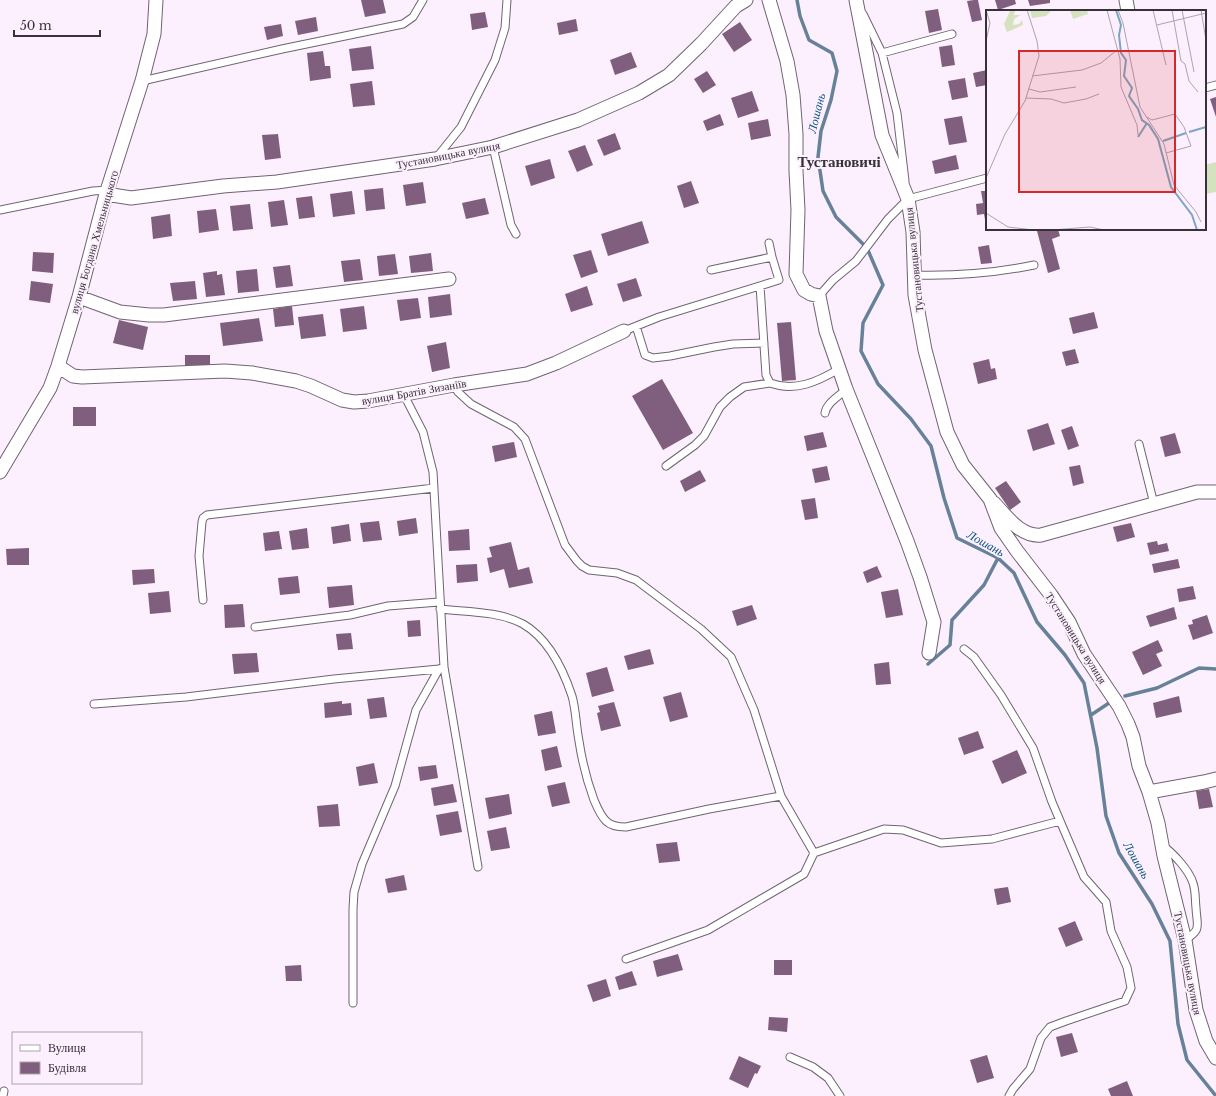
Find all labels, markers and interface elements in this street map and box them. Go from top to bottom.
inset map [986,10,1206,230]
scale bar [14,12,100,38]
text: 50 m [20,18,52,33]
water label: Лошань [804,91,828,135]
street label: Тустановицька вулиця [395,138,501,172]
district label: Тустановичі [797,152,881,171]
street label: вулиця Богдана Хмельницького [67,168,121,315]
street label: Тустановицька вулиця [902,207,926,313]
street label: вулиця Братів Зизаніїв [361,376,467,408]
water label: Лошань [964,526,1008,560]
street label: Тустановицька вулиця [1042,590,1110,686]
water label: Лошань [1120,838,1154,882]
street label: Тустановицька вулиця [1171,910,1205,1016]
legend [12,1032,142,1084]
text: Вулиця [48,1040,86,1055]
text: Будівля [48,1060,87,1075]

